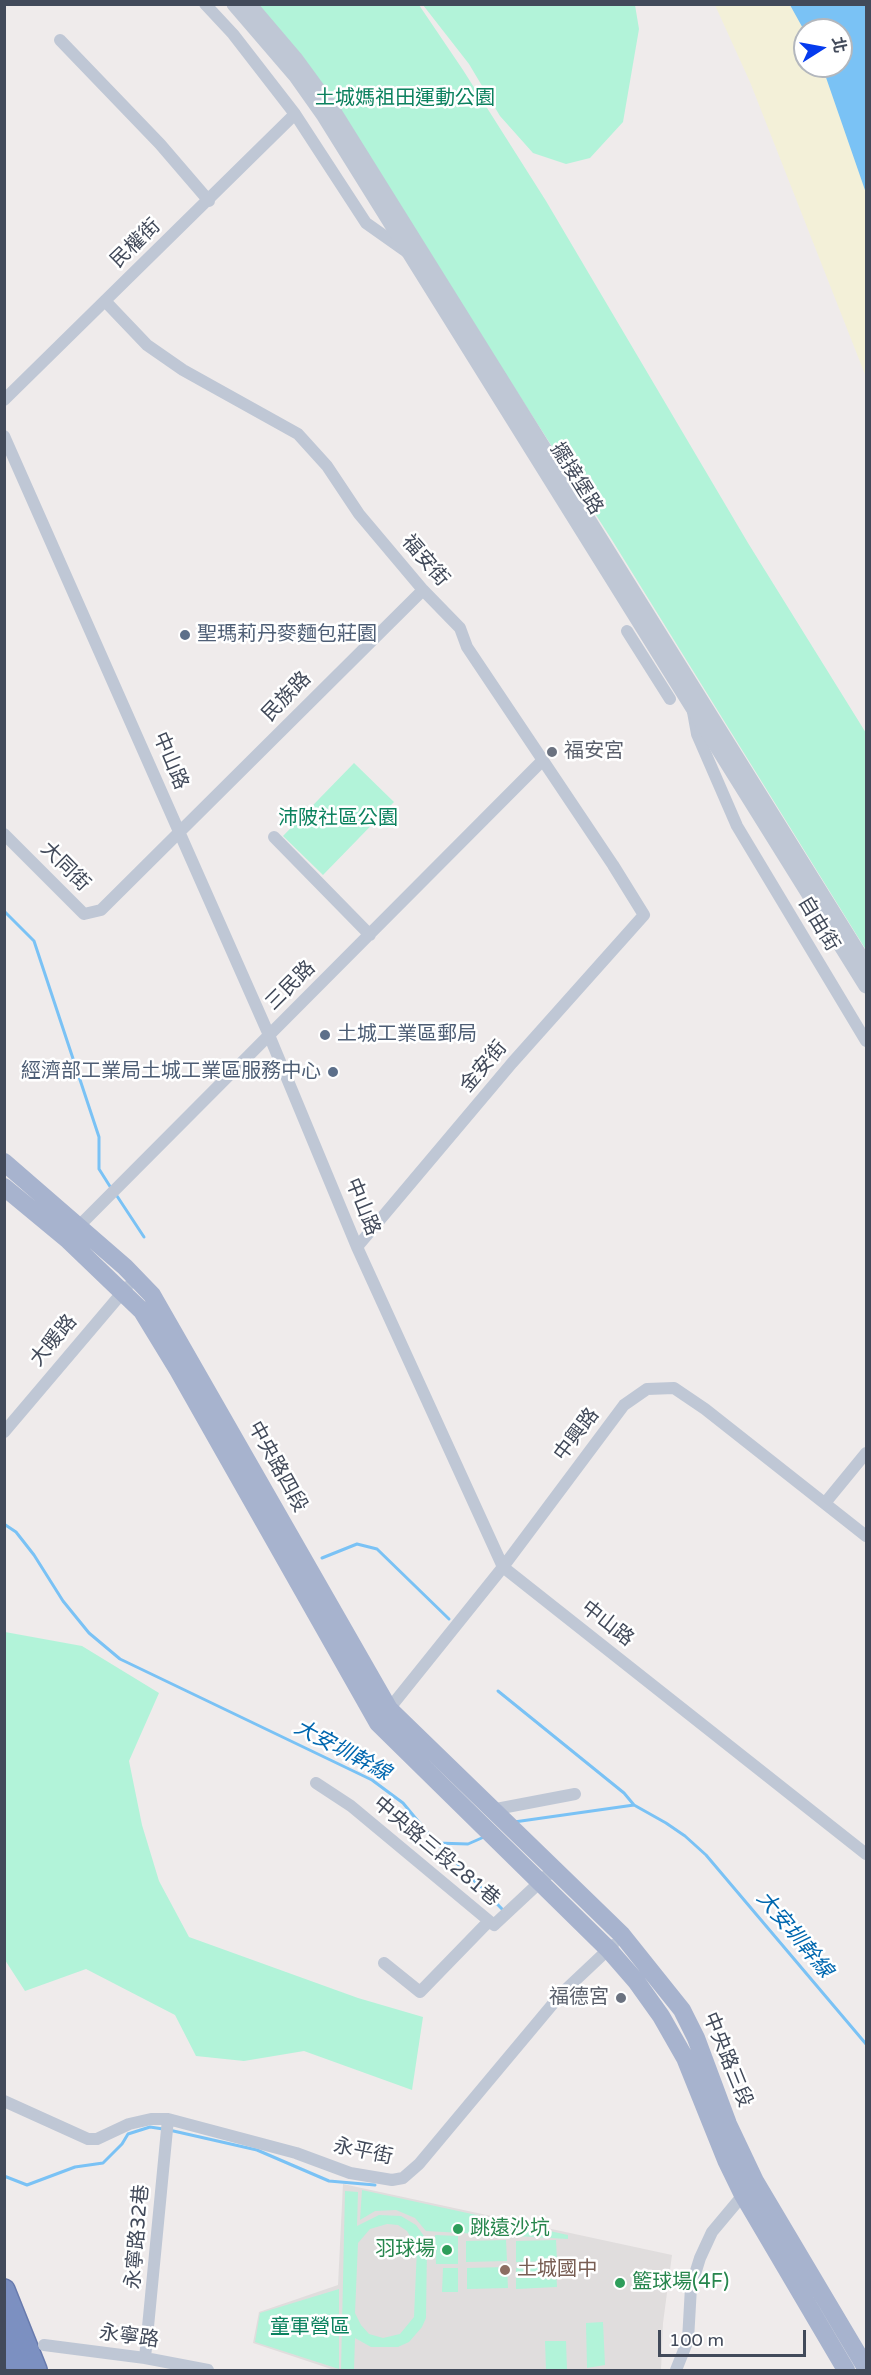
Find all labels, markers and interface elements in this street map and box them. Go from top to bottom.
north arrow [793,18,853,78]
text: 北 [827,35,850,55]
park label: 土城媽祖田運動公園 [315,87,495,111]
street label: 民權街 [106,215,166,273]
street label: 擺接堡路 [545,439,607,519]
street label: 福安街 [396,530,454,592]
place label: 聖瑪莉丹麥麵包莊園 [197,623,377,647]
marker: 聖瑪莉丹麥麵包莊園 [178,628,192,642]
street label: 民族路 [258,667,316,727]
street label: 中山路 [147,729,193,793]
place label: 福安宮 [564,740,624,764]
marker: 福安宮 [545,745,559,759]
park label: 沛陂社區公園 [278,807,398,831]
street label: 大同街 [35,837,95,897]
street label: 自由街 [792,892,844,956]
street label: 三民路 [261,956,321,1016]
place label: 土城工業區郵局 [337,1023,477,1047]
marker: 土城工業區郵局 [318,1028,332,1042]
street label: 金安街 [456,1036,512,1098]
place label: 經濟部工業局土城工業區服務中心 [21,1060,321,1084]
marker: 經濟部工業局土城工業區服務中心 [326,1065,340,1079]
street label: 中山路 [340,1175,384,1239]
street label: 大暖路 [26,1310,82,1372]
street label: 中興路 [549,1404,605,1466]
street label: 中央路四段 [242,1417,312,1517]
street label: 中山路 [576,1596,638,1652]
water label: 大安圳幹線 [290,1715,394,1787]
street label: 中央路三段281巷 [368,1792,504,1912]
water label: 大安圳幹線 [751,1887,837,1983]
place label: 福德宮 [549,1986,609,2010]
marker: 福德宮 [614,1991,628,2005]
street label: 中央路三段 [697,2009,757,2111]
street label: 永平街 [331,2134,395,2170]
street label: 永寧路32巷 [121,2184,155,2290]
place label: 跳遠沙坑 [470,2217,550,2241]
marker: 跳遠沙坑 [451,2222,465,2236]
place label: 羽球場 [375,2238,435,2262]
marker: 羽球場 [440,2243,454,2257]
place label: 土城國中 [517,2258,597,2282]
marker: 土城國中 [498,2263,512,2277]
place label: 籃球場(4F) [632,2271,729,2295]
marker: 籃球場(4F) [613,2276,627,2290]
park label: 童軍營區 [270,2316,350,2340]
scale bar [661,2318,810,2356]
street label: 永寧路 [98,2321,160,2353]
text: 100 m [669,2329,724,2351]

